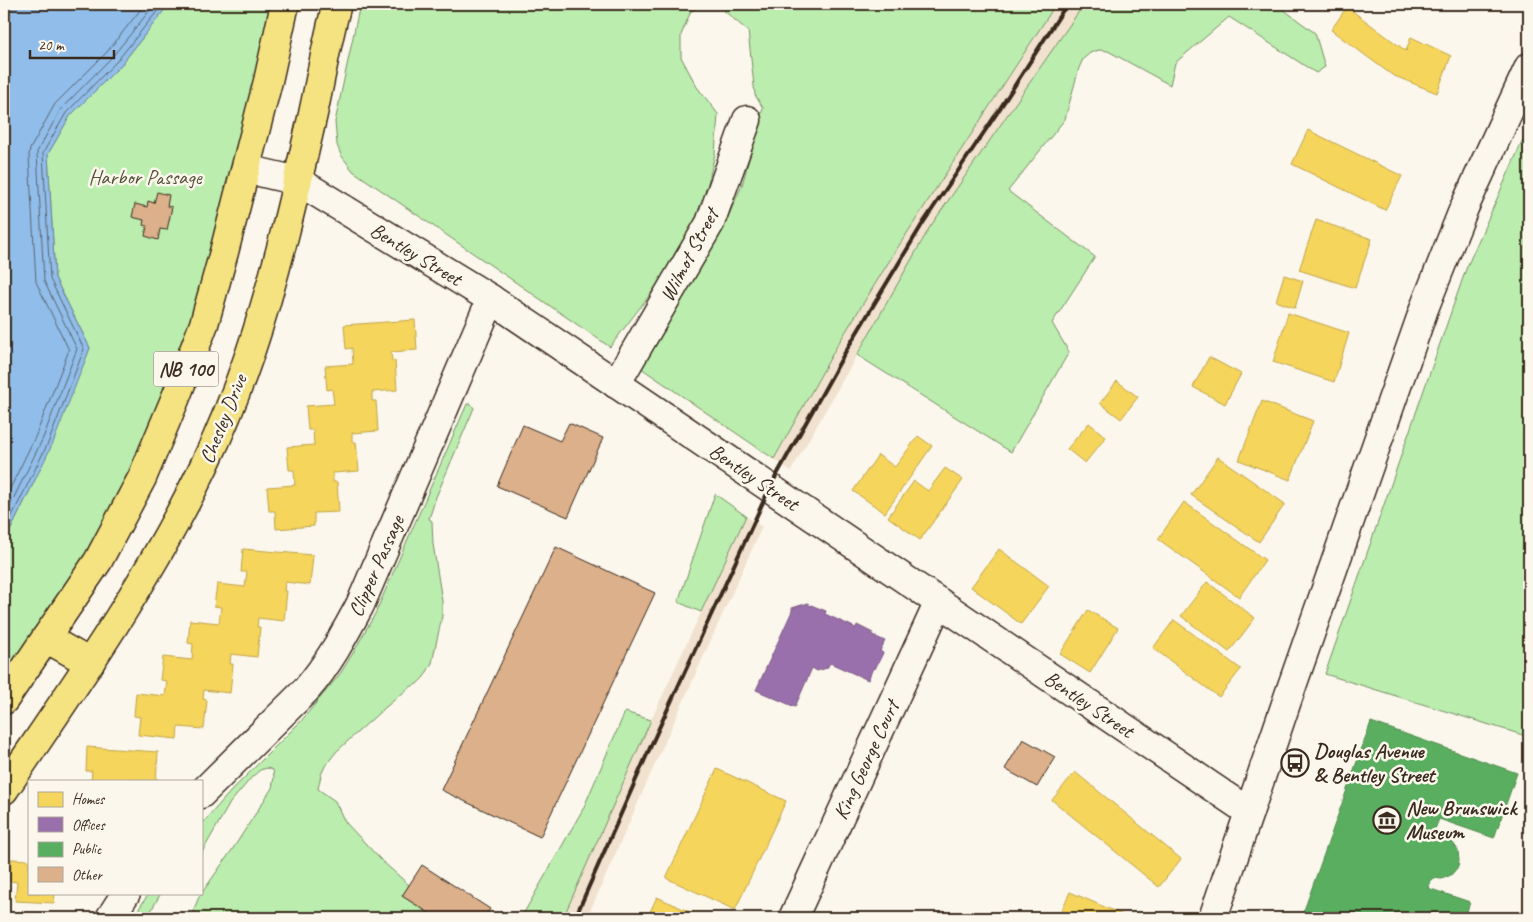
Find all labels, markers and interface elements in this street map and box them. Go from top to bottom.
scale bar [30,28,114,60]
text: 20 m [38,36,65,55]
park label: Harbor Passage [88,164,203,190]
street label: Wilmot Street [654,202,726,306]
street label: Bentley Street [366,217,468,292]
road number: NB 100 [154,352,218,386]
street label: Chesley Drive [193,369,253,467]
street label: Bentley Street [704,438,805,517]
street label: Clipper Passage [342,510,410,621]
street label: Bentley Street [1039,665,1140,744]
street label: King George Court [827,694,906,823]
place label: Douglas Avenue & Bentley Street [1314,738,1436,788]
bus stop icon: Douglas Avenue & Bentley Street [1280,748,1310,778]
legend [28,780,202,894]
text: Homes [72,790,106,809]
place label: New Brunswick Museum [1406,795,1518,845]
museum icon: New Brunswick Museum [1372,805,1402,835]
text: Offices [72,816,106,835]
text: Public [72,840,102,859]
text: Other [72,866,103,885]

